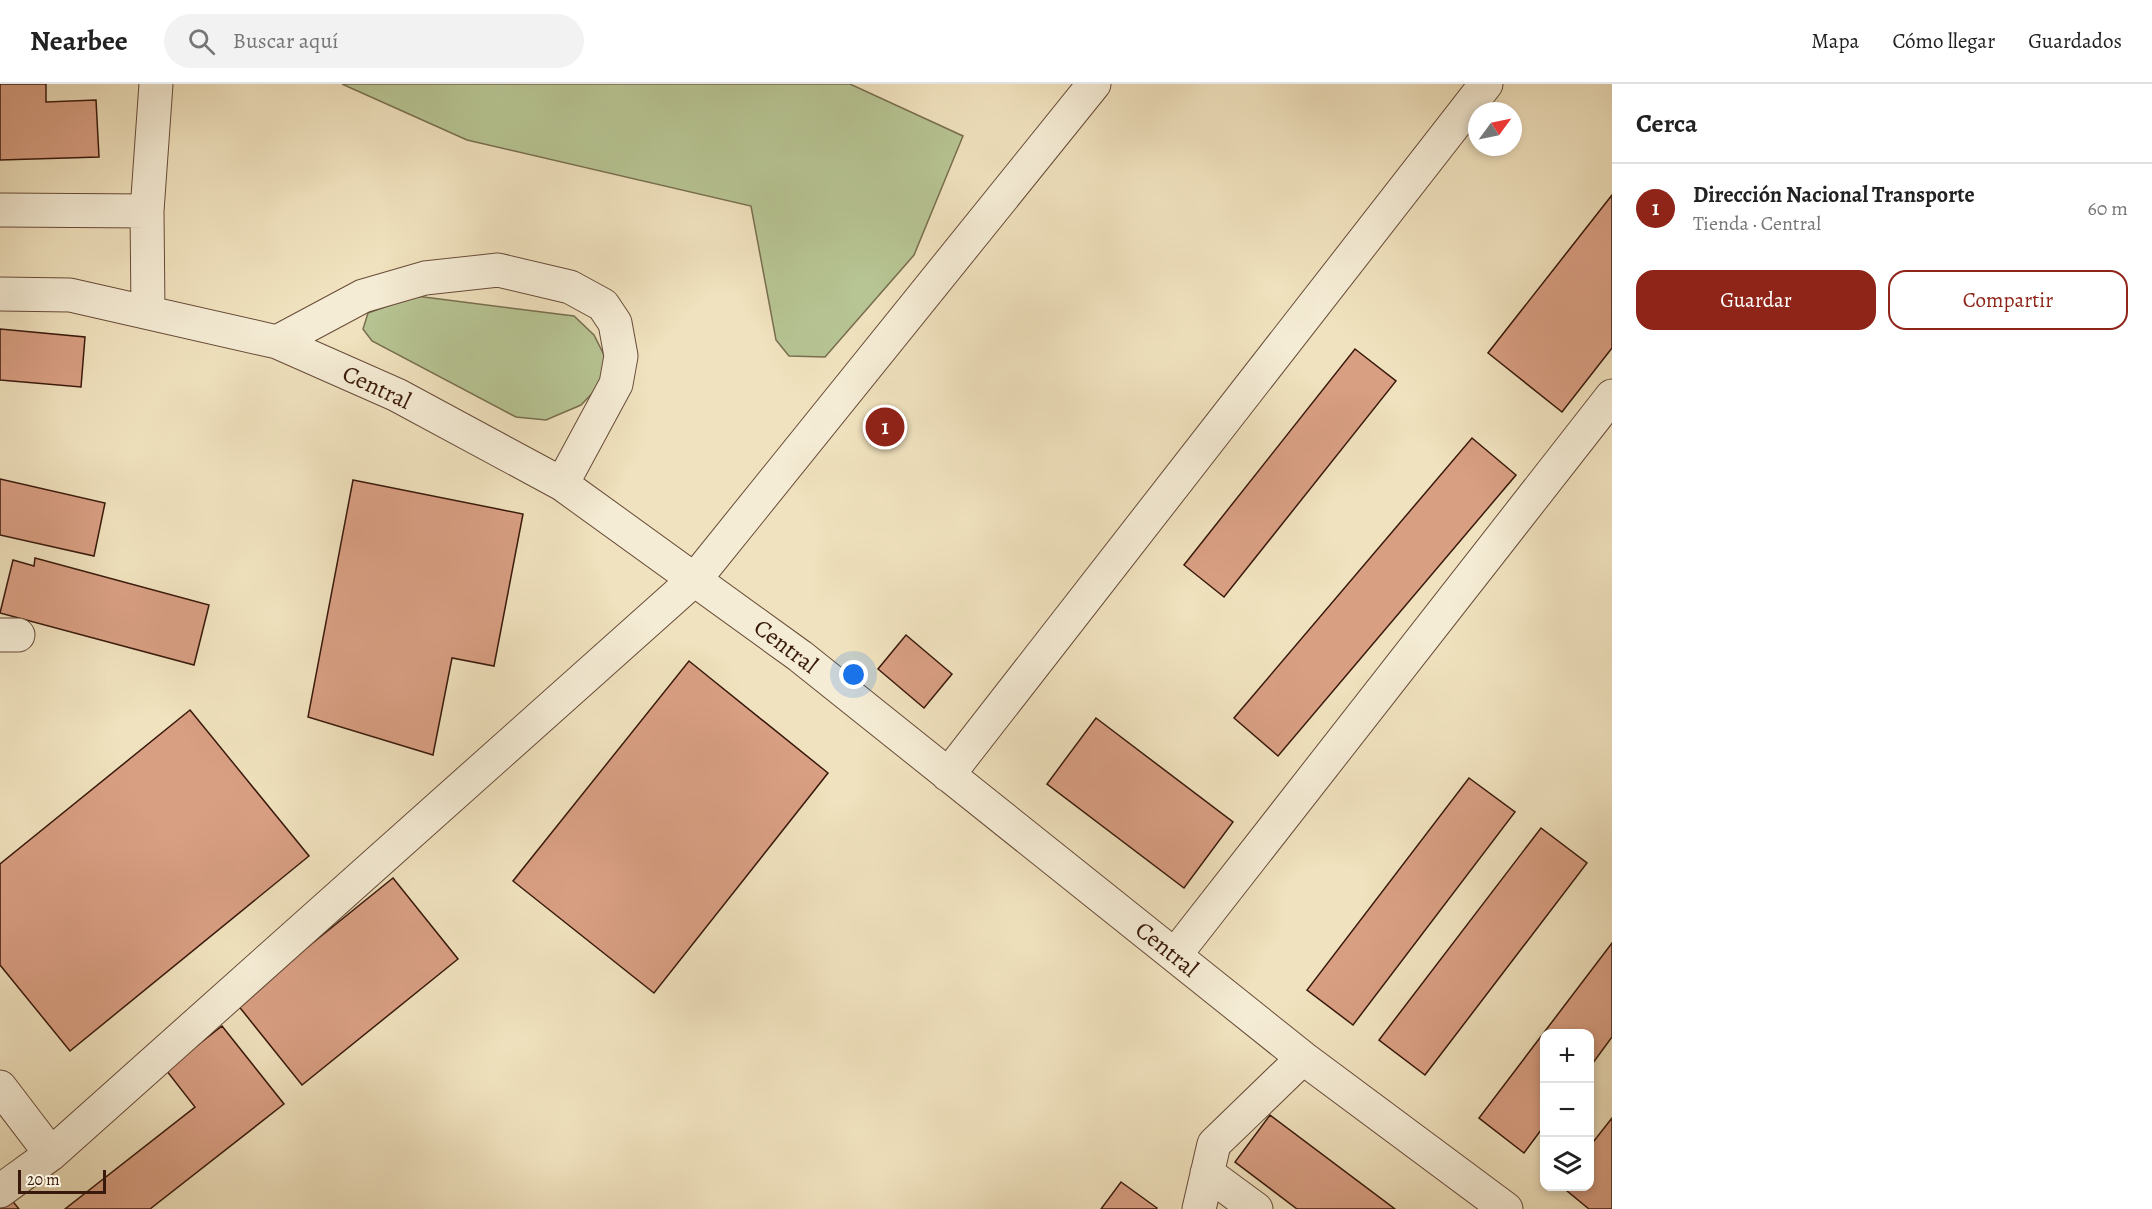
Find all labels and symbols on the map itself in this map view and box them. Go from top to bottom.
north arrow [1468,102,1522,156]
street label: Central [337,357,417,417]
pin: 1 [866,404,904,450]
street label: Central [747,611,825,681]
your location [839,660,868,689]
street label: Central [1129,914,1205,984]
scale bar [18,1167,106,1194]

